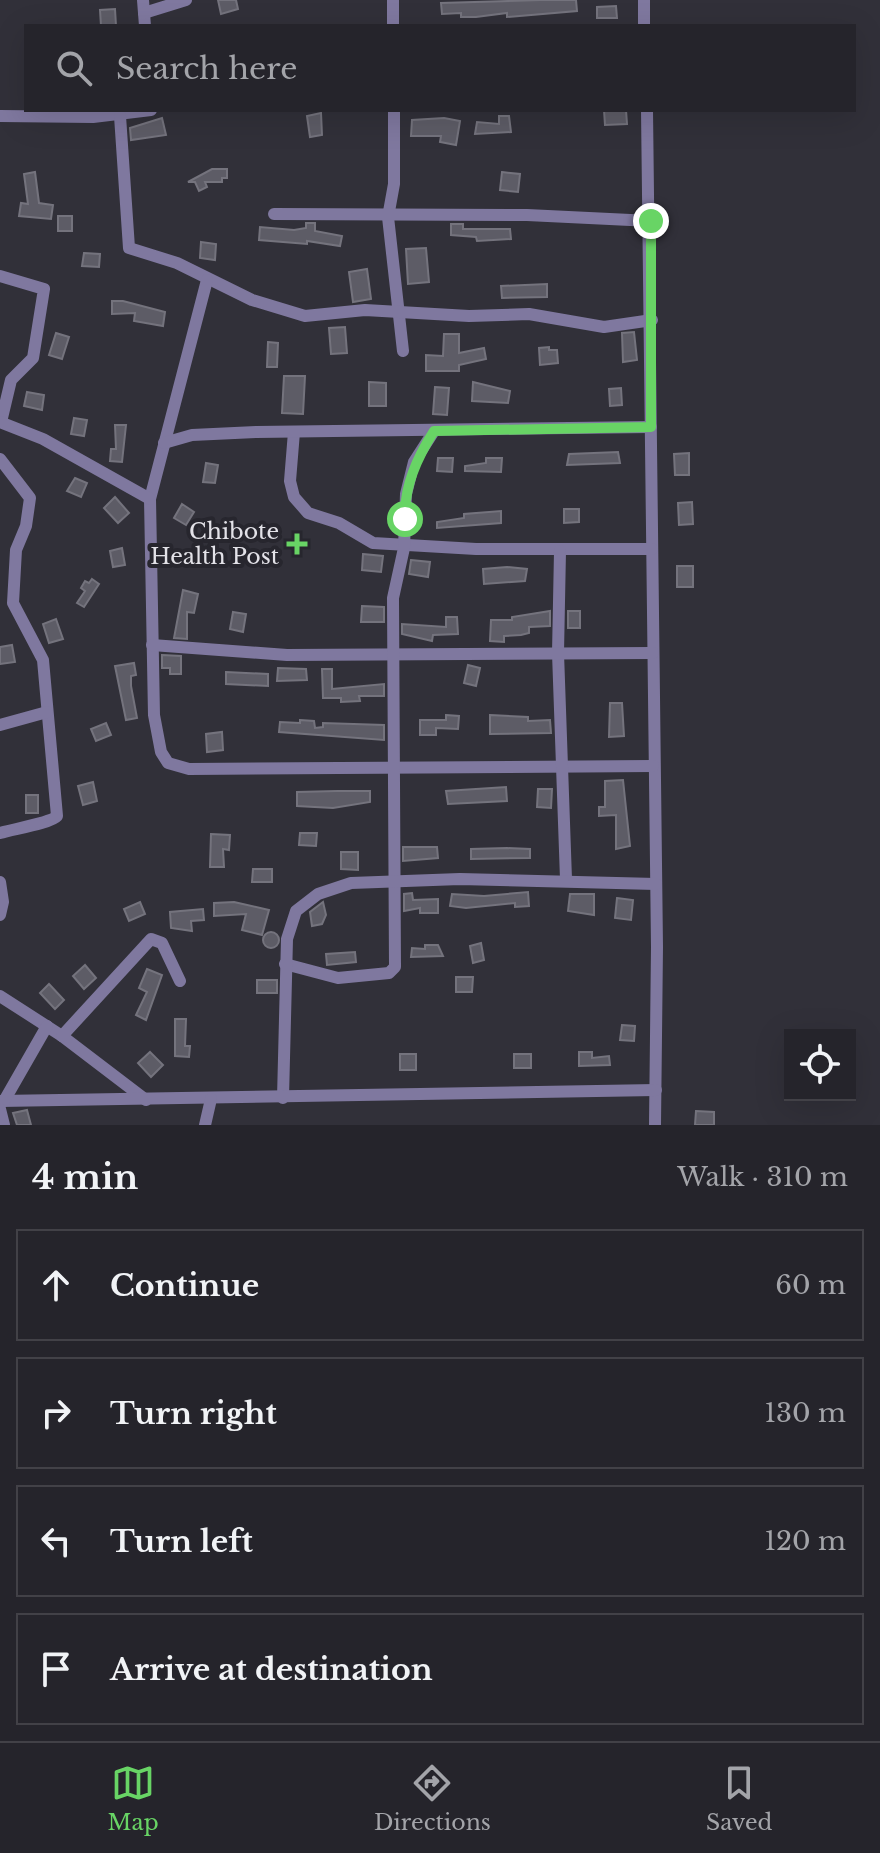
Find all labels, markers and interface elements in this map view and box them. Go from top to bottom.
search box [24,24,856,112]
icon: search [52,46,96,90]
text: Search here [116,50,297,87]
route end [633,203,669,239]
route start [387,501,423,537]
place label: Chibote Health Post [150,518,280,570]
marker: Chibote Health Post [286,533,308,555]
map controls [784,1029,856,1101]
button: locate [784,1029,856,1101]
text: 4 min [32,1156,138,1198]
text: Walk · 310 m [677,1161,848,1193]
icon: ahead [34,1263,78,1307]
text: Continue [110,1267,259,1304]
text: 60 m [775,1269,846,1301]
icon: right [34,1391,78,1435]
text: Turn right [110,1395,277,1432]
text: 130 m [764,1397,846,1429]
icon: left [34,1519,78,1563]
text: Turn left [110,1523,253,1560]
text: 120 m [764,1525,846,1557]
icon: arrive [34,1647,78,1691]
text: Arrive at destination [110,1651,433,1688]
tab: Map [108,1761,159,1836]
tab: Directions [374,1761,491,1836]
tab: Saved [706,1761,772,1836]

